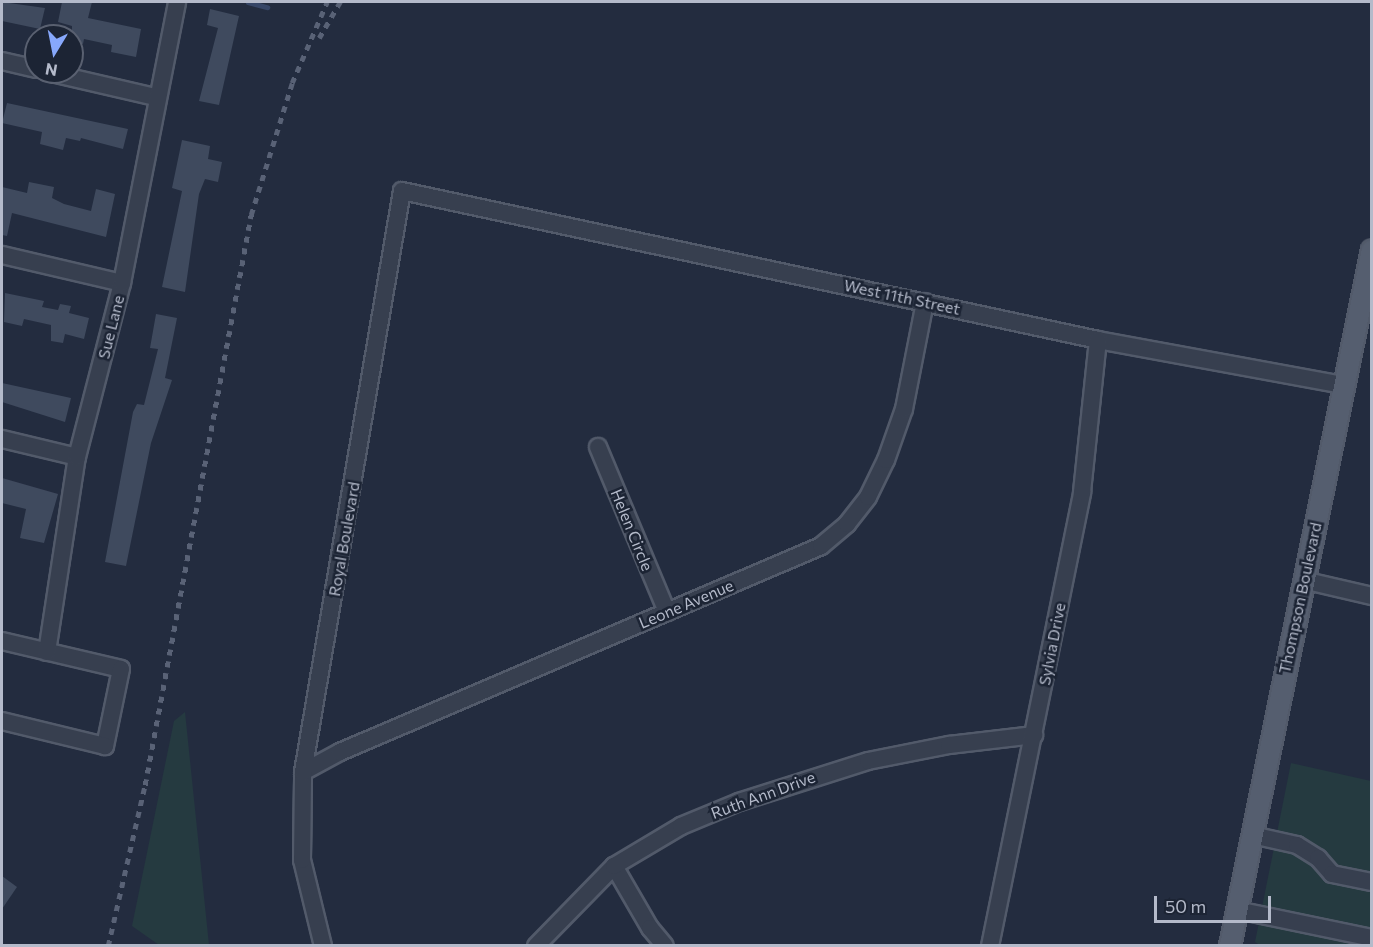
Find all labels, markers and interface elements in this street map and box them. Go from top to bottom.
north arrow [24,24,84,84]
text: N [44,60,59,81]
street label: West 11th Street [842,275,962,319]
street label: Sue Lane [94,293,128,361]
street label: Royal Boulevard [324,480,364,598]
street label: Helen Circle [607,486,657,574]
street label: Thompson Boulevard [1275,521,1325,675]
street label: Leone Avenue [636,575,736,633]
street label: Sylvia Drive [1035,601,1069,687]
street label: Ruth Ann Drive [708,767,818,823]
scale bar [1157,884,1274,922]
text: 50 m [1165,895,1206,917]

